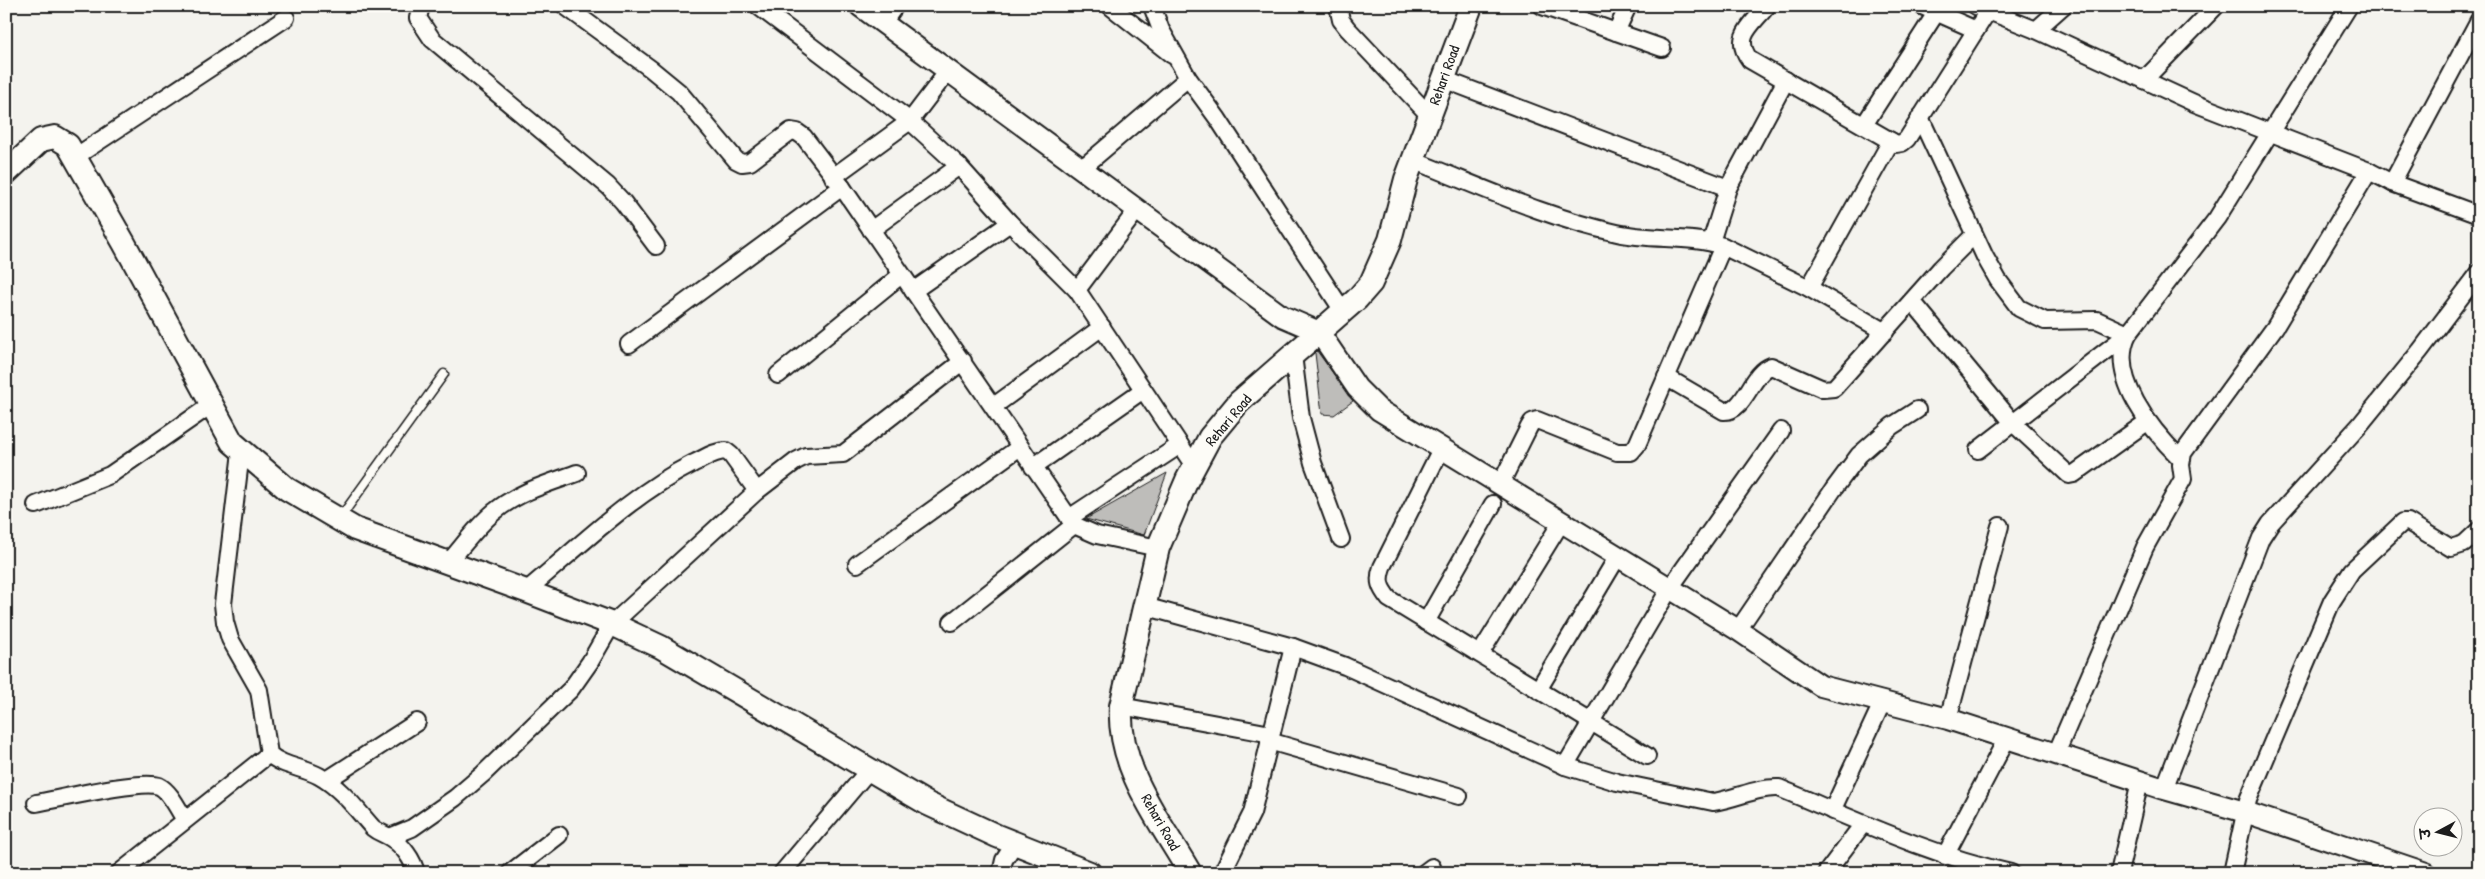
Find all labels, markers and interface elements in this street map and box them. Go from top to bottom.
street label: Rehari Road [1424,42,1465,108]
street label: Rehari Road [1200,389,1256,451]
street label: Rehari Road [1136,790,1186,854]
north arrow [2412,806,2462,856]
text: उ [2414,826,2435,841]

